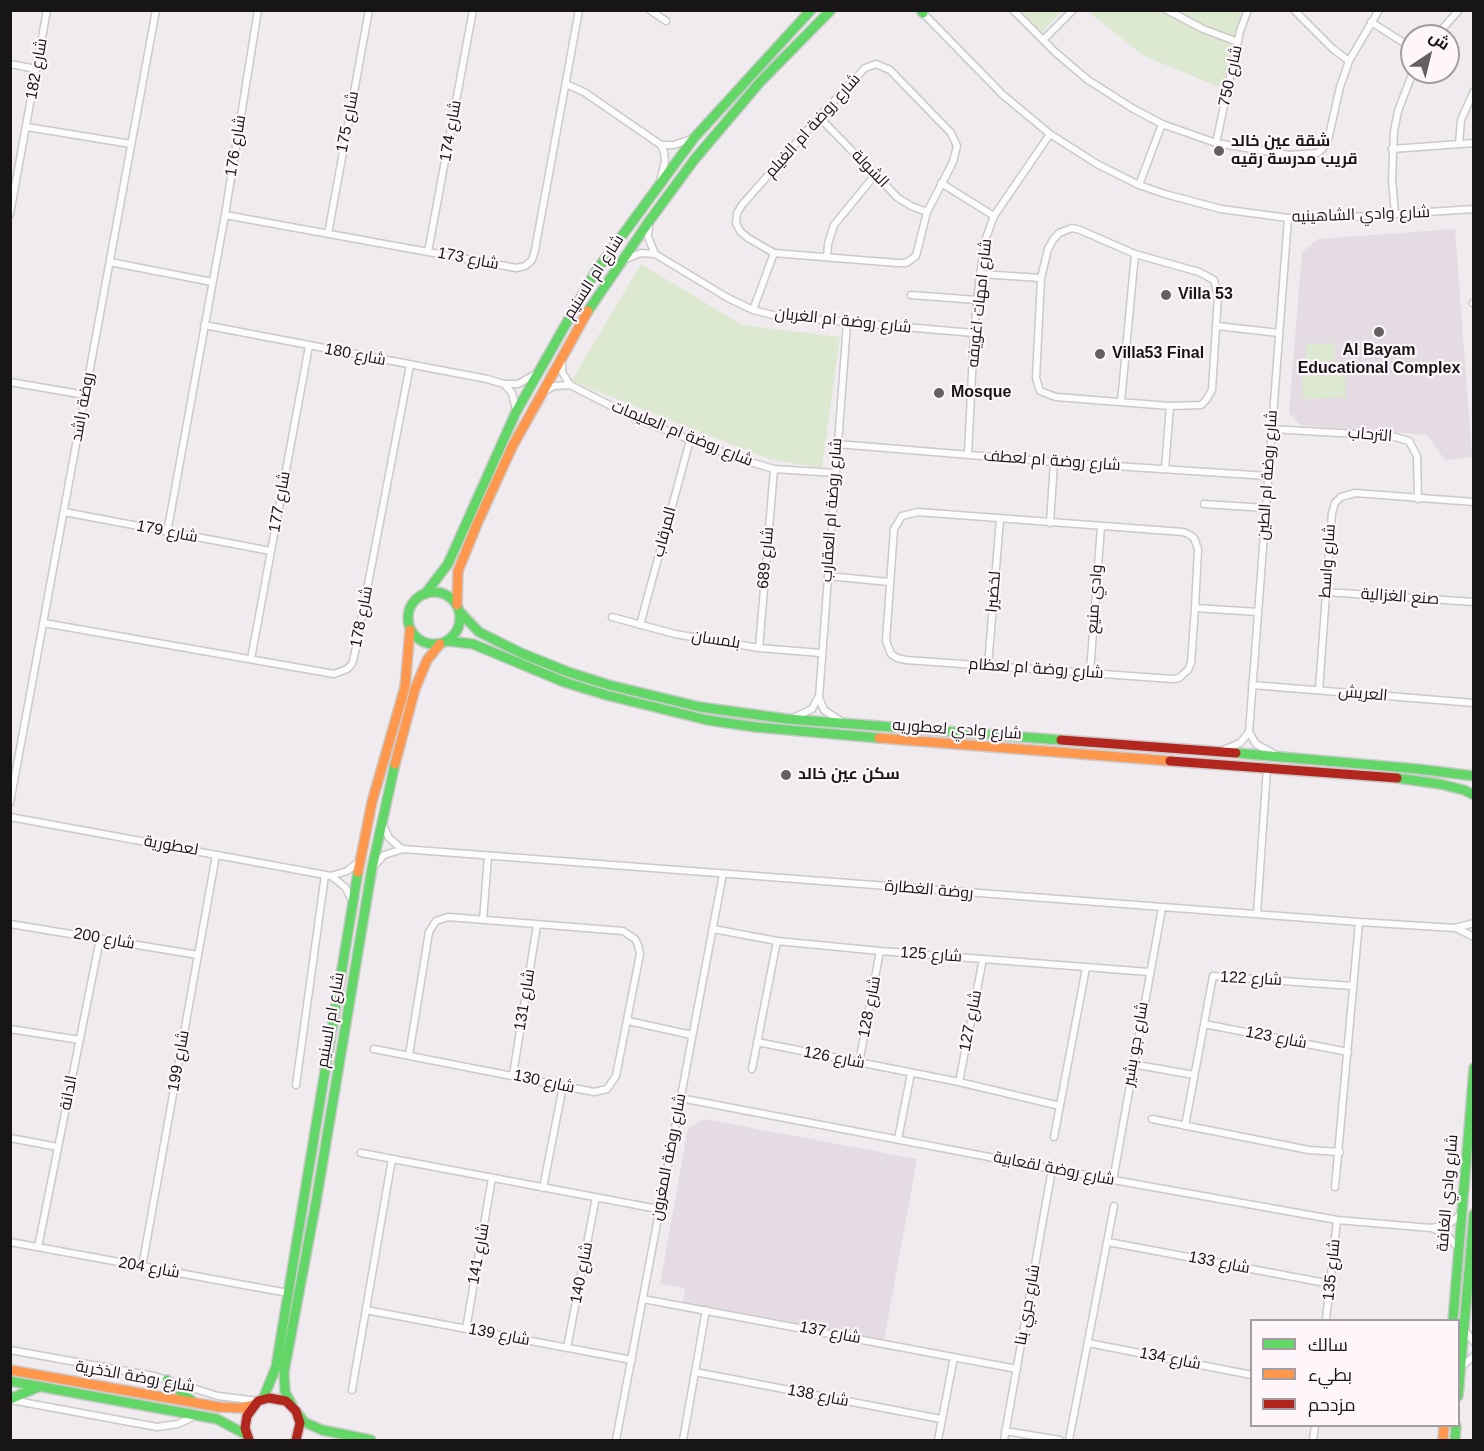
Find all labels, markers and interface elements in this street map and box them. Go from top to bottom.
north arrow [1400,24,1460,84]
text: ش [1426,28,1453,53]
street label: شارع 182 [22,37,52,101]
street label: شارع 750 [1215,44,1247,108]
street label: شارع روضة ام الغيلم [761,70,865,182]
street label: شارع 175 [333,90,363,154]
street label: شارع 174 [436,99,466,163]
street label: شارع 176 [222,114,250,178]
place label: شقة عين خالد قريب مدرسة رقيه [1231,132,1358,170]
marker: شقة عين خالد قريب مدرسة رقيه [1212,144,1226,158]
street label: الشولة [847,146,893,192]
street label: شارع وادي الشاهينيه [1292,203,1430,227]
street label: شارع ام السنيم [560,231,628,323]
street label: شارع امهات اغويفه [964,238,996,368]
street label: شارع 173 [436,244,500,274]
place label: Villa 53 [1178,285,1233,305]
marker: Villa 53 [1159,288,1173,302]
street label: شارع روضة ام الغربان [774,304,912,338]
marker: Al Bayam Educational Complex [1372,325,1386,339]
street label: شارع 180 [323,340,387,370]
place label: Al Bayam Educational Complex [1298,341,1460,379]
place label: Villa53 Final [1112,344,1204,364]
marker: Villa53 Final [1093,347,1107,361]
street label: روضة راشد [67,371,99,443]
place label: Mosque [951,383,1011,403]
marker: Mosque [932,386,946,400]
street label: شارع روضة ام العليمات [609,397,755,471]
street label: شارع روضة ام الطين [1254,409,1282,541]
street label: الترحاب [1347,423,1393,447]
street label: شارع روضة ام العقارب [817,437,847,583]
street label: شارع روضة ام لعطف [983,447,1121,475]
street label: شارع 177 [265,470,295,534]
street label: المرقاب [649,505,681,559]
street label: شارع 179 [135,517,199,547]
street label: شارع واسط [1316,523,1340,599]
street label: شارع 689 [754,526,778,590]
street label: وادي منيع [1083,564,1107,634]
street label: لخضيرا [983,570,1005,614]
street label: شارع 178 [347,585,377,649]
street label: صنع الغزالية [1360,585,1440,609]
street label: بلمسان [690,627,742,653]
street label: شارع روضة ام لعظام [968,655,1104,683]
street label: العريش [1338,682,1388,706]
street label: شارع وادي لعطوريه [892,716,1022,744]
place label: سكن عين خالد [798,765,900,785]
marker: سكن عين خالد [779,768,793,782]
street label: لعطورية [142,832,200,860]
street label: روضة الغطارة [884,877,974,903]
street label: شارع 200 [72,924,136,954]
street label: شارع 125 [899,943,963,967]
street label: شارع 131 [511,968,539,1032]
street label: شارع 122 [1219,968,1283,990]
street label: شارع ام السنيم [313,971,349,1069]
street label: شارع 128 [855,975,885,1039]
street label: شارع 127 [956,989,986,1053]
street label: شارع جو بشير [1119,1000,1153,1088]
street label: شارع 123 [1244,1023,1308,1053]
street label: شارع 199 [164,1029,194,1093]
street label: شارع 126 [802,1043,866,1073]
street label: شارع 130 [512,1066,576,1098]
street label: الدانة [56,1074,82,1112]
street label: شارع روضة المغرون [647,1092,691,1222]
street label: شارع وادي الغافة [1433,1134,1463,1252]
street label: شارع روضة لقعابية [992,1148,1116,1190]
street label: شارع 141 [464,1222,494,1286]
street label: شارع 135 [1319,1238,1345,1302]
street label: شارع 140 [567,1241,597,1305]
street label: شارع 133 [1187,1248,1251,1278]
street label: شارع 204 [117,1253,181,1283]
street label: شارع جري بنا [1011,1263,1045,1347]
street label: شارع 137 [798,1318,862,1348]
legend [1250,1319,1460,1427]
street label: شارع 139 [467,1320,531,1350]
text: سالك [1308,1335,1348,1355]
street label: شارع 134 [1138,1344,1202,1374]
street label: شارع روضة الذخرية [74,1357,196,1397]
text: بطيء [1308,1365,1352,1385]
street label: شارع 138 [786,1381,850,1411]
text: مزدحم [1308,1395,1356,1415]

